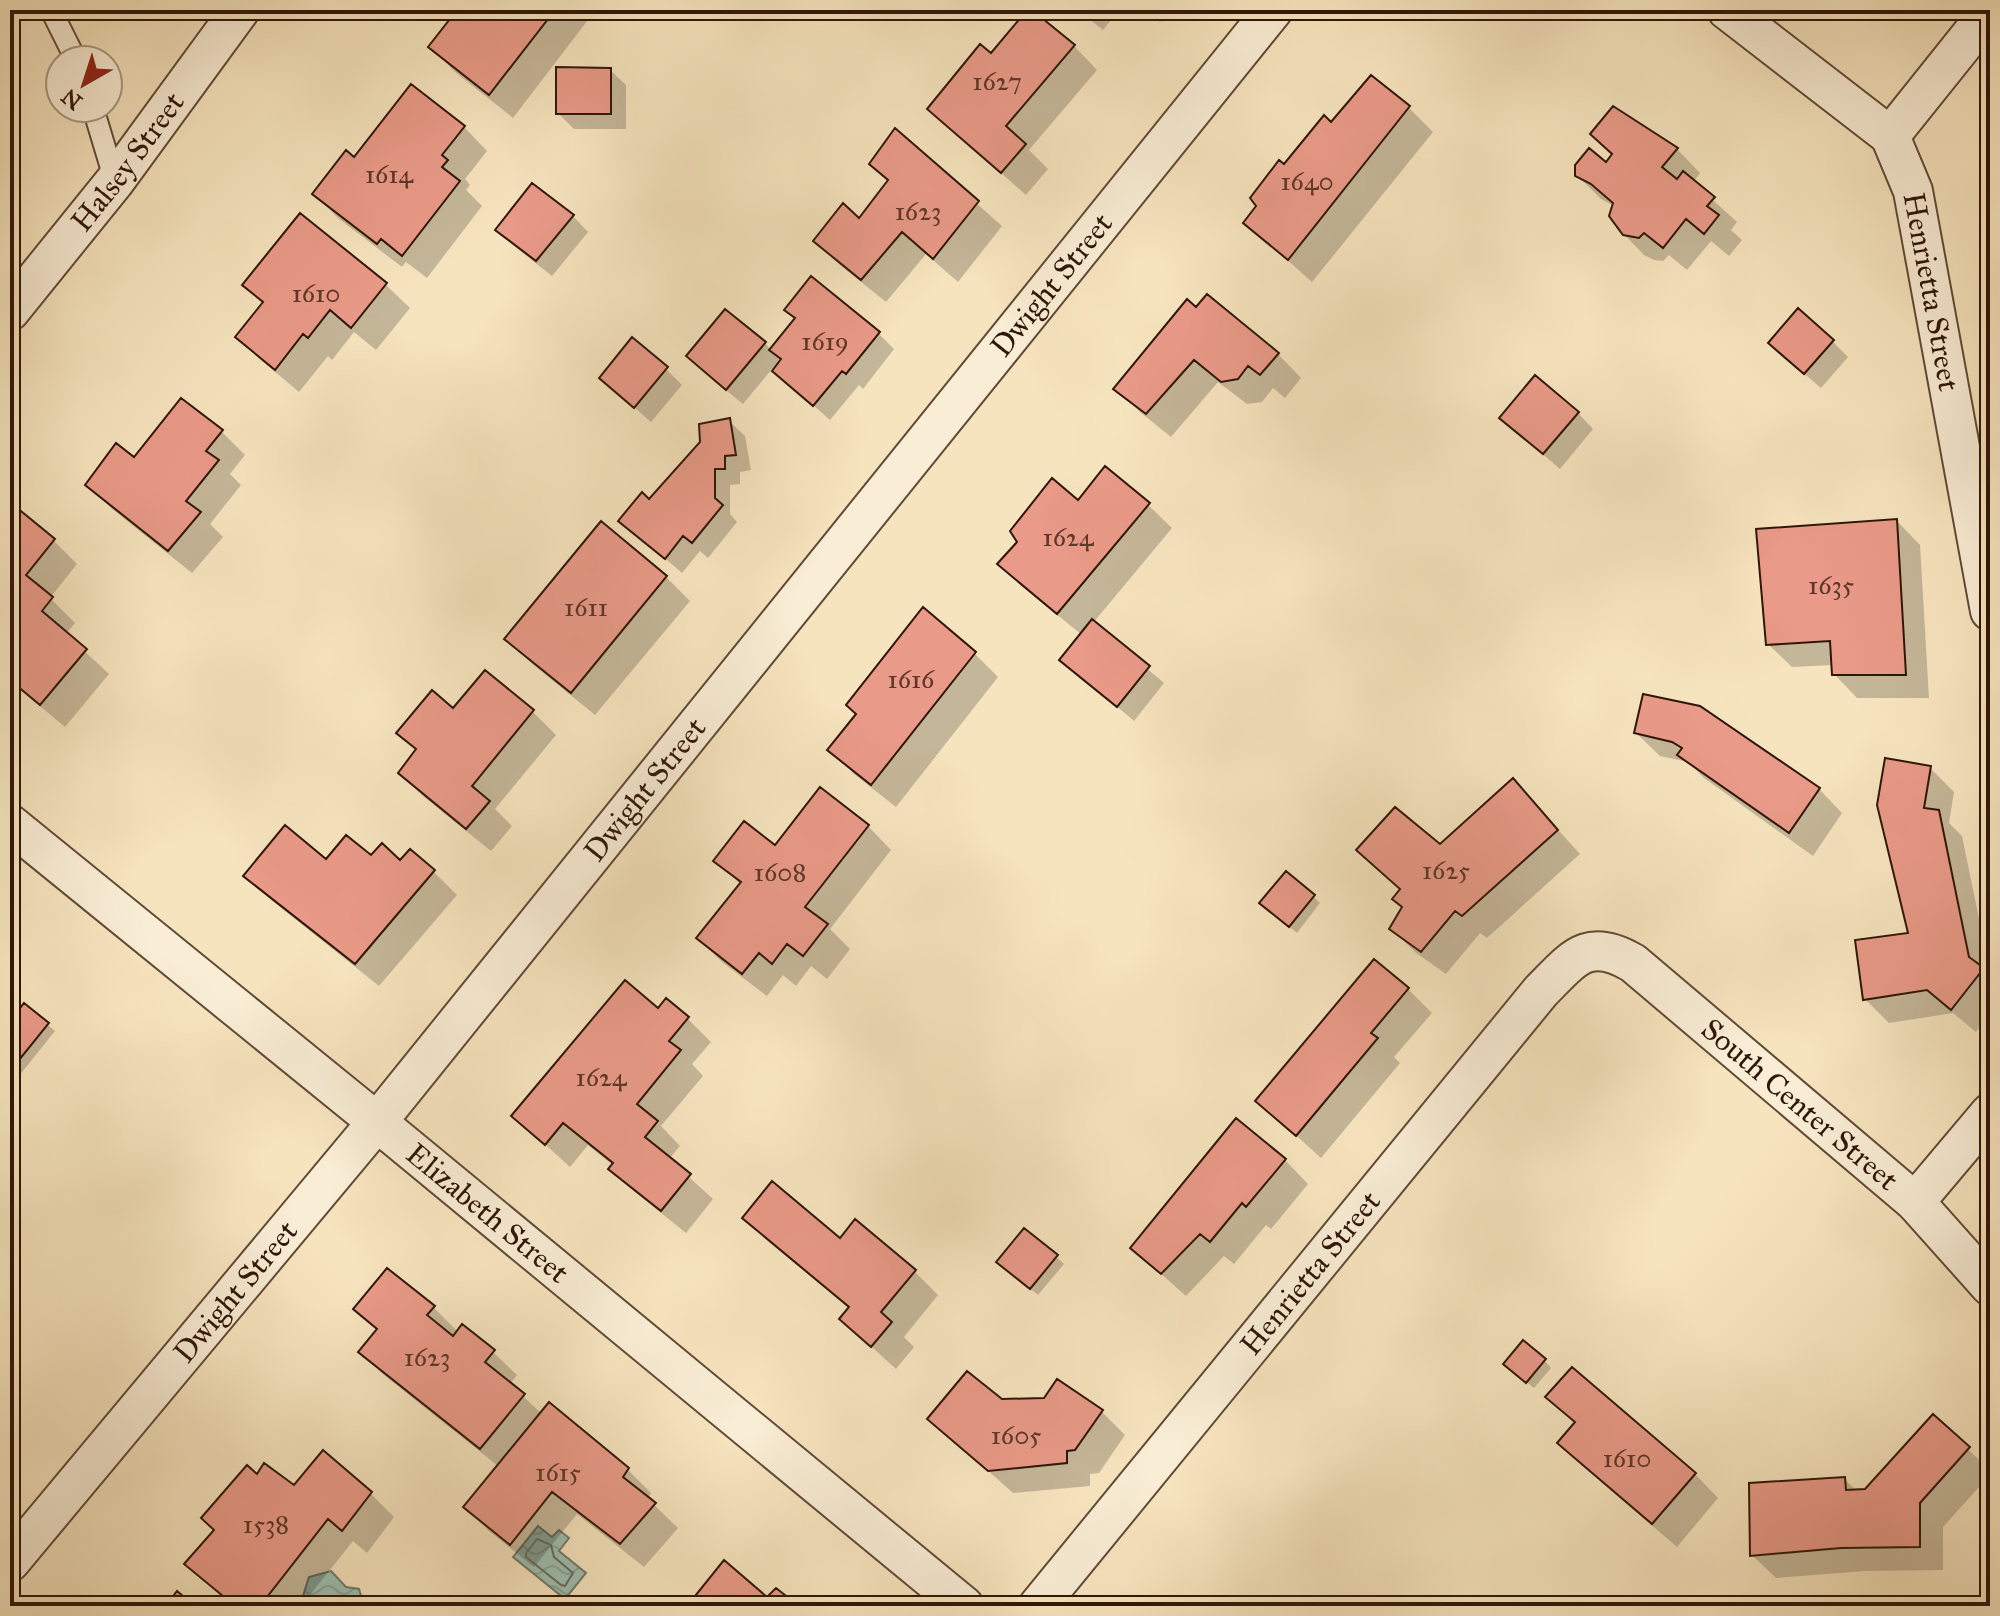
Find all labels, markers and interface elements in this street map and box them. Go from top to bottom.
north arrow [44,44,124,124]
house number: 1627 [972,65,1022,97]
text: N [56,83,87,116]
street label: Halsey Street [63,85,192,239]
house number: 1614 [365,158,414,190]
house number: 1640 [1280,165,1334,197]
street label: Henrietta Street [1896,189,1967,394]
house number: 1623 [895,195,941,227]
street label: Dwight Street [983,206,1120,364]
house number: 1610 [292,277,340,309]
house number: 1619 [801,325,849,357]
house number: 1624 [1043,521,1094,553]
house number: 1635 [1808,569,1854,601]
house number: 1611 [564,591,608,623]
house number: 1616 [888,663,935,695]
street label: Dwight Street [576,710,714,868]
house number: 1625 [1422,854,1470,886]
house number: 1608 [754,856,806,888]
street label: South Center Street [1694,1011,1906,1198]
house number: 1624 [576,1061,627,1093]
street label: Elizabeth Street [399,1136,576,1291]
street label: Henrietta Street [1233,1184,1388,1362]
street label: Dwight Street [166,1213,305,1370]
house number: 1623 [404,1341,450,1373]
house number: 1605 [991,1419,1041,1451]
house number: 1610 [1603,1442,1651,1474]
house number: 1615 [535,1456,581,1488]
house number: 1538 [243,1508,289,1540]

